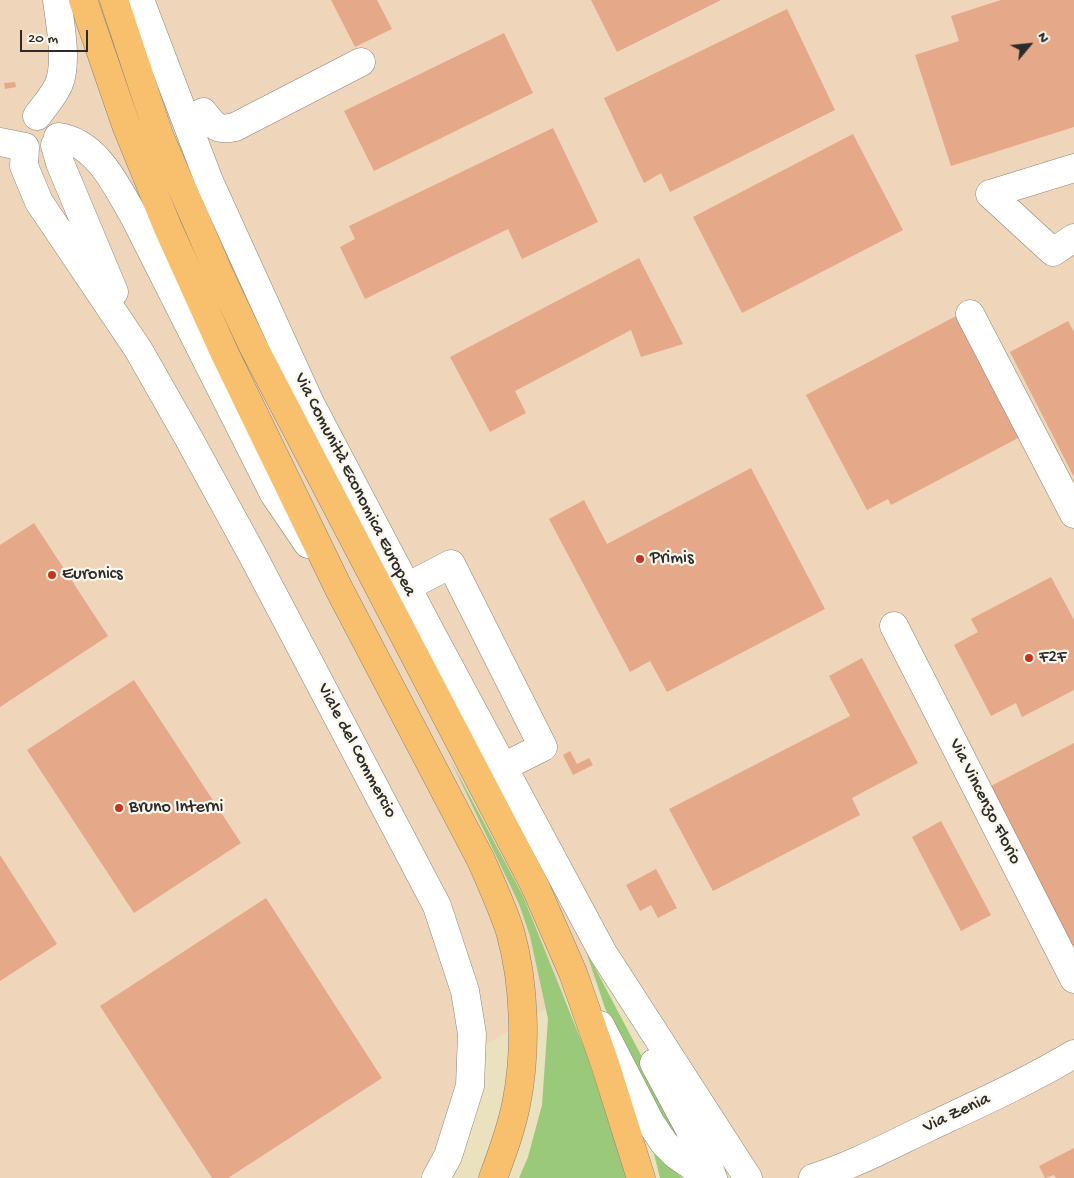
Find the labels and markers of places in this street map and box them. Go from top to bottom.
place label: Primis [650,548,694,570]
marker: Primis [634,553,646,565]
place label: Euronics [62,564,123,586]
marker: Euronics [46,569,58,581]
place label: F2F [1039,647,1066,669]
marker: F2F [1023,652,1035,664]
place label: Bruno Interni [129,797,224,819]
marker: Bruno Interni [113,802,125,814]

